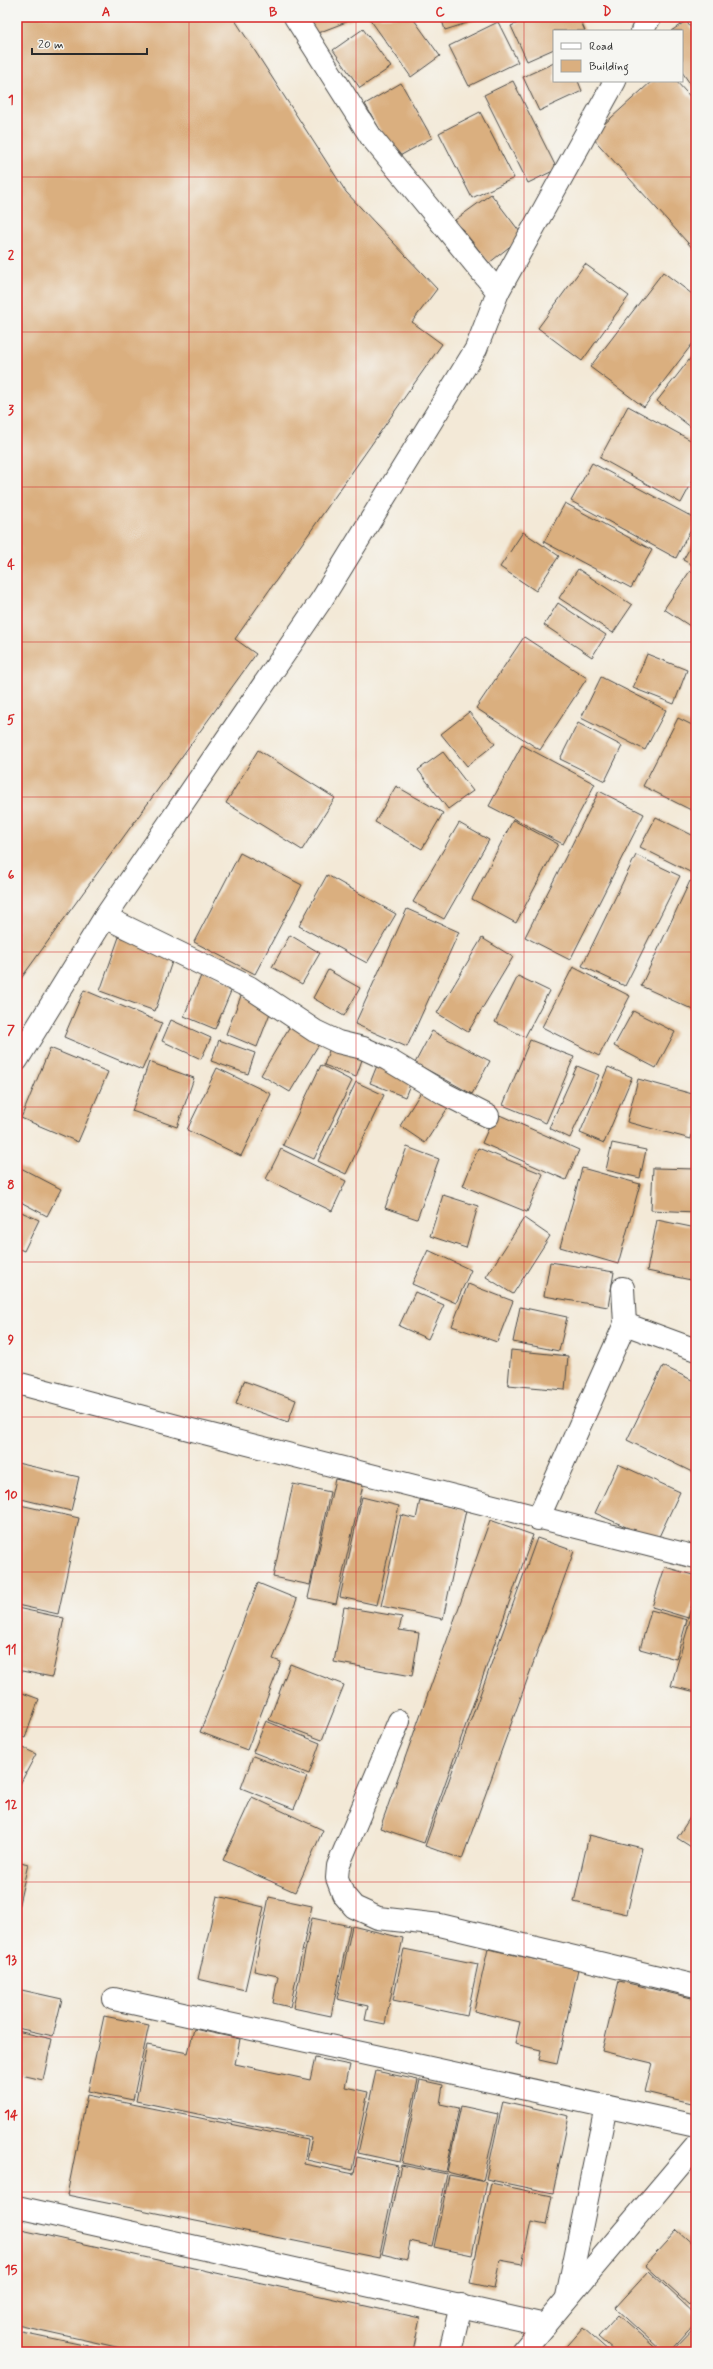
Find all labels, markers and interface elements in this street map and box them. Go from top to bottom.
text: A [102,4,110,21]
text: B [269,4,278,21]
text: C [435,4,445,21]
text: D [603,4,612,21]
scale bar [32,30,147,56]
legend [553,30,683,82]
text: 20 m [38,37,64,53]
text: Road [589,39,613,55]
text: Building [589,59,629,76]
text: 1 [8,92,14,109]
text: 2 [8,247,15,264]
text: 3 [8,402,14,419]
text: 4 [7,557,15,574]
text: 5 [7,712,15,729]
text: 6 [8,867,15,884]
text: 7 [7,1022,15,1039]
text: 8 [7,1177,15,1194]
text: 9 [8,1332,15,1349]
text: 10 [4,1487,18,1504]
text: 11 [5,1642,17,1659]
text: 12 [5,1797,17,1814]
text: 13 [5,1952,17,1969]
text: 14 [4,2107,18,2124]
text: 15 [5,2262,17,2279]

